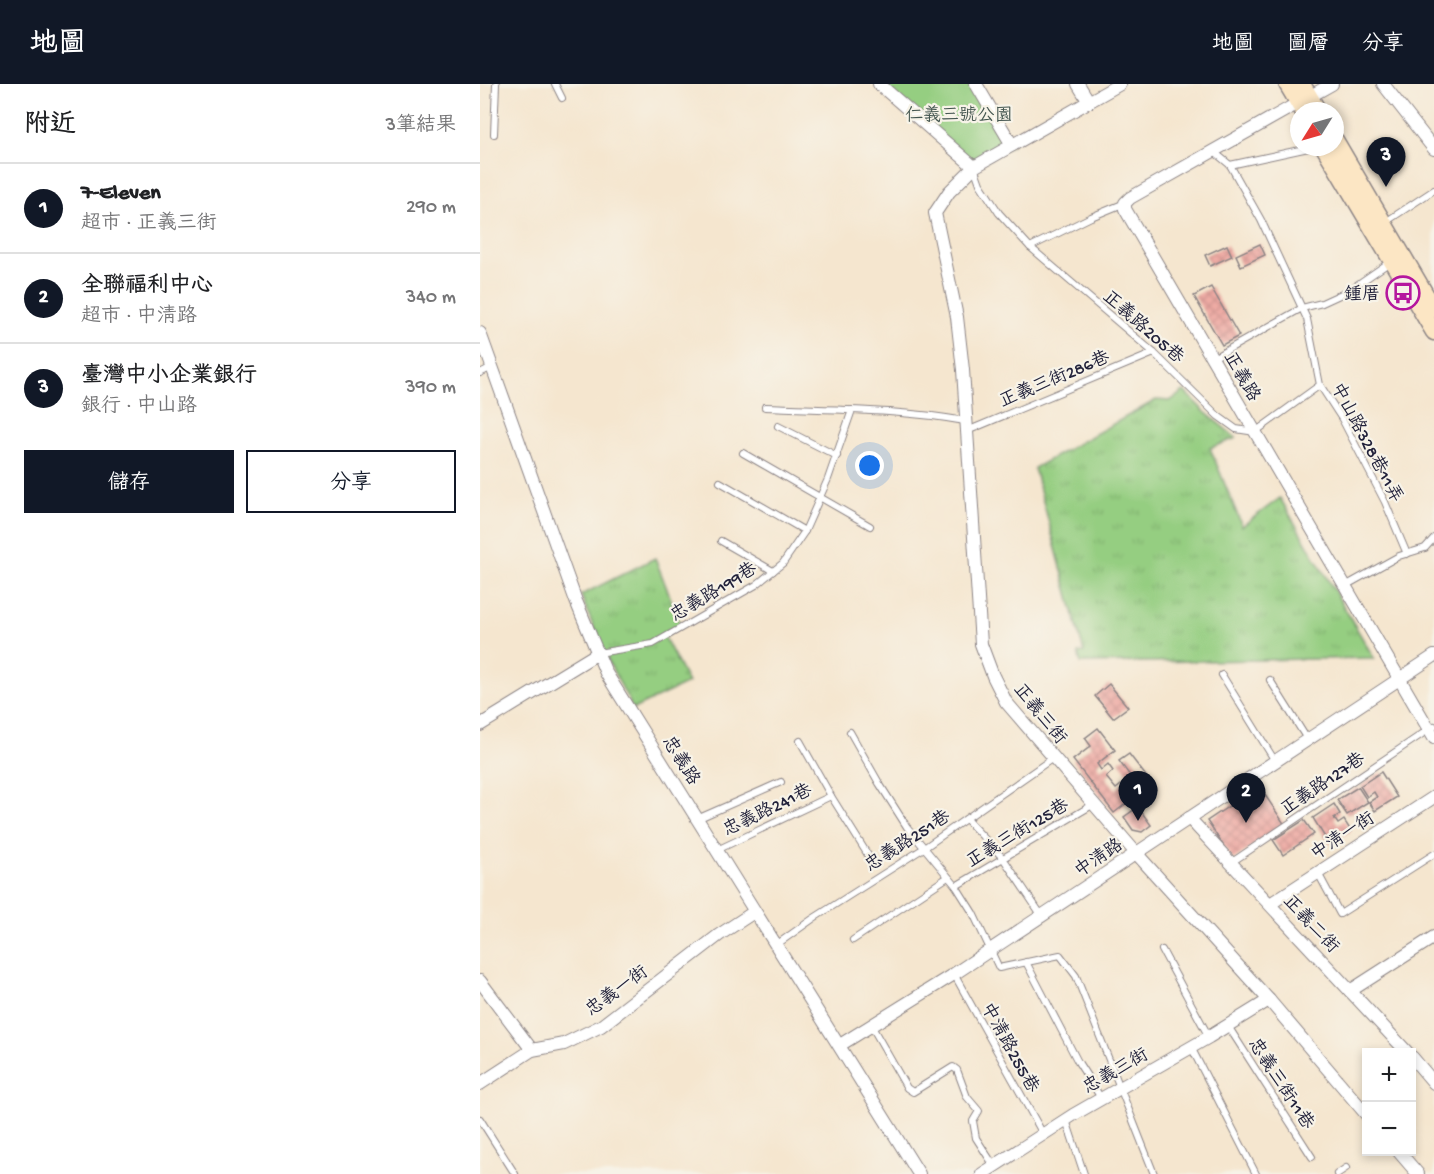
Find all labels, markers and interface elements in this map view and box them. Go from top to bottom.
text: 地圖 [30,29,86,62]
text: 地圖 [1212,33,1254,58]
text: 圖層 [1287,33,1329,58]
text: 分享 [1362,33,1404,58]
north arrow [1290,102,1344,156]
park label: 仁義三號公園 [905,105,1013,127]
text: 附近 [24,111,76,142]
text: 3筆結果 [386,115,456,138]
pin: 3 [1366,138,1406,187]
text: 7-Eleven [81,181,161,207]
text: 1 [39,197,48,220]
text: 290 m [406,197,456,220]
text: 超市 · 正義三街 [81,213,217,236]
text: 全聯福利中心 [81,274,213,300]
bus stop icon: 鍾厝 [1385,275,1421,311]
place label: 鍾厝 [1344,284,1380,306]
street label: 正義路205巷 [1098,286,1188,369]
text: 2 [39,287,48,310]
text: 340 m [406,287,456,310]
text: 超市 · 中清路 [81,306,197,329]
street label: 正義三街286巷 [996,347,1113,413]
street label: 正義路 [1218,348,1264,406]
text: 臺灣中小企業銀行 [81,364,257,390]
text: 3 [38,377,49,400]
text: 390 m [405,377,456,400]
street label: 中山路328巷11弄 [1325,379,1407,507]
text: 銀行 · 中山路 [81,396,197,419]
button: 儲存 [24,450,234,513]
button: 分享 [246,450,456,513]
your location [855,451,884,480]
street label: 忠義路199巷 [667,558,761,627]
street label: 正義三街 [1008,679,1071,749]
street label: 忠義路 [657,732,704,790]
street label: 正義路127巷 [1277,748,1370,821]
pin: 1 [1118,772,1158,821]
pin: 2 [1226,774,1266,823]
street label: 忠義路241巷 [720,780,816,842]
street label: 正義三街125巷 [963,795,1073,873]
street label: 忠義路251巷 [861,806,955,877]
street label: 中清一街 [1307,808,1379,866]
street label: 中清路 [1071,834,1128,883]
street label: 正義二街 [1278,891,1343,958]
street label: 忠義一街 [582,962,653,1022]
street label: 中清路255巷 [975,999,1043,1097]
street label: 忠義三街11巷 [1243,1034,1318,1134]
street label: 忠義三街 [1079,1044,1153,1099]
map controls [1362,1048,1416,1156]
button: + [1362,1048,1416,1102]
button: − [1362,1102,1416,1156]

